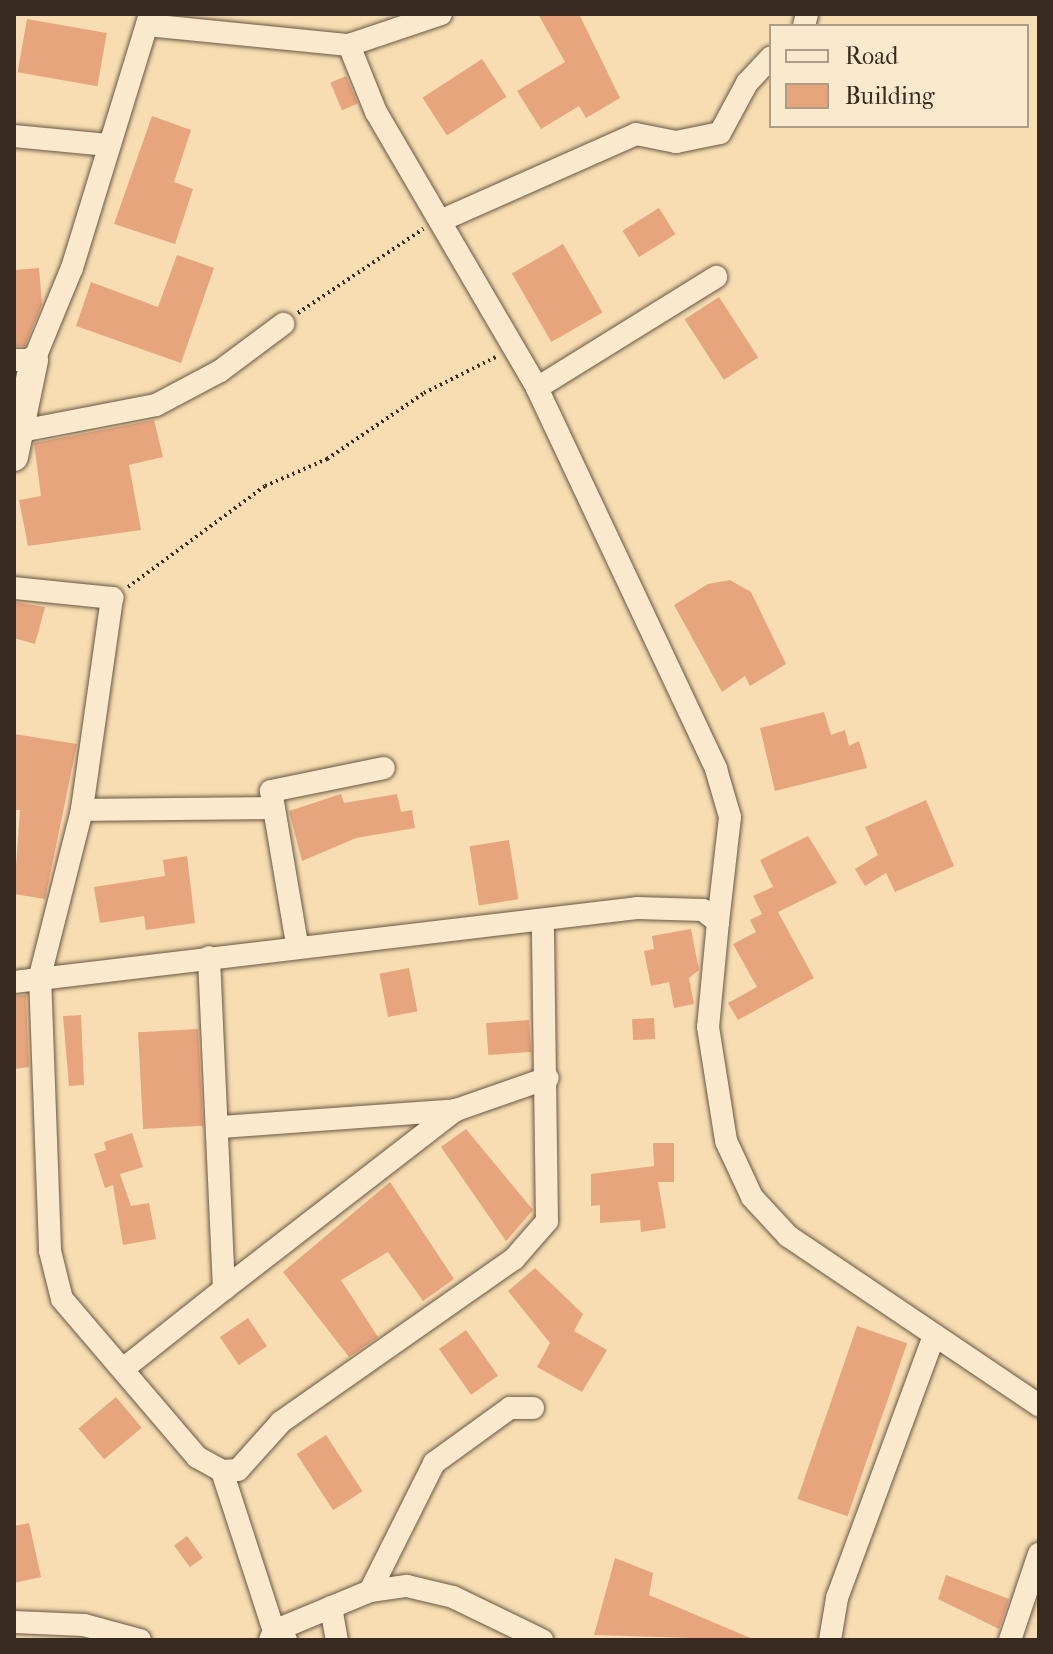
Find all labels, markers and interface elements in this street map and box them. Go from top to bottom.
legend [769,24,1029,128]
text: Road [845,42,898,70]
text: Building [845,82,935,110]

